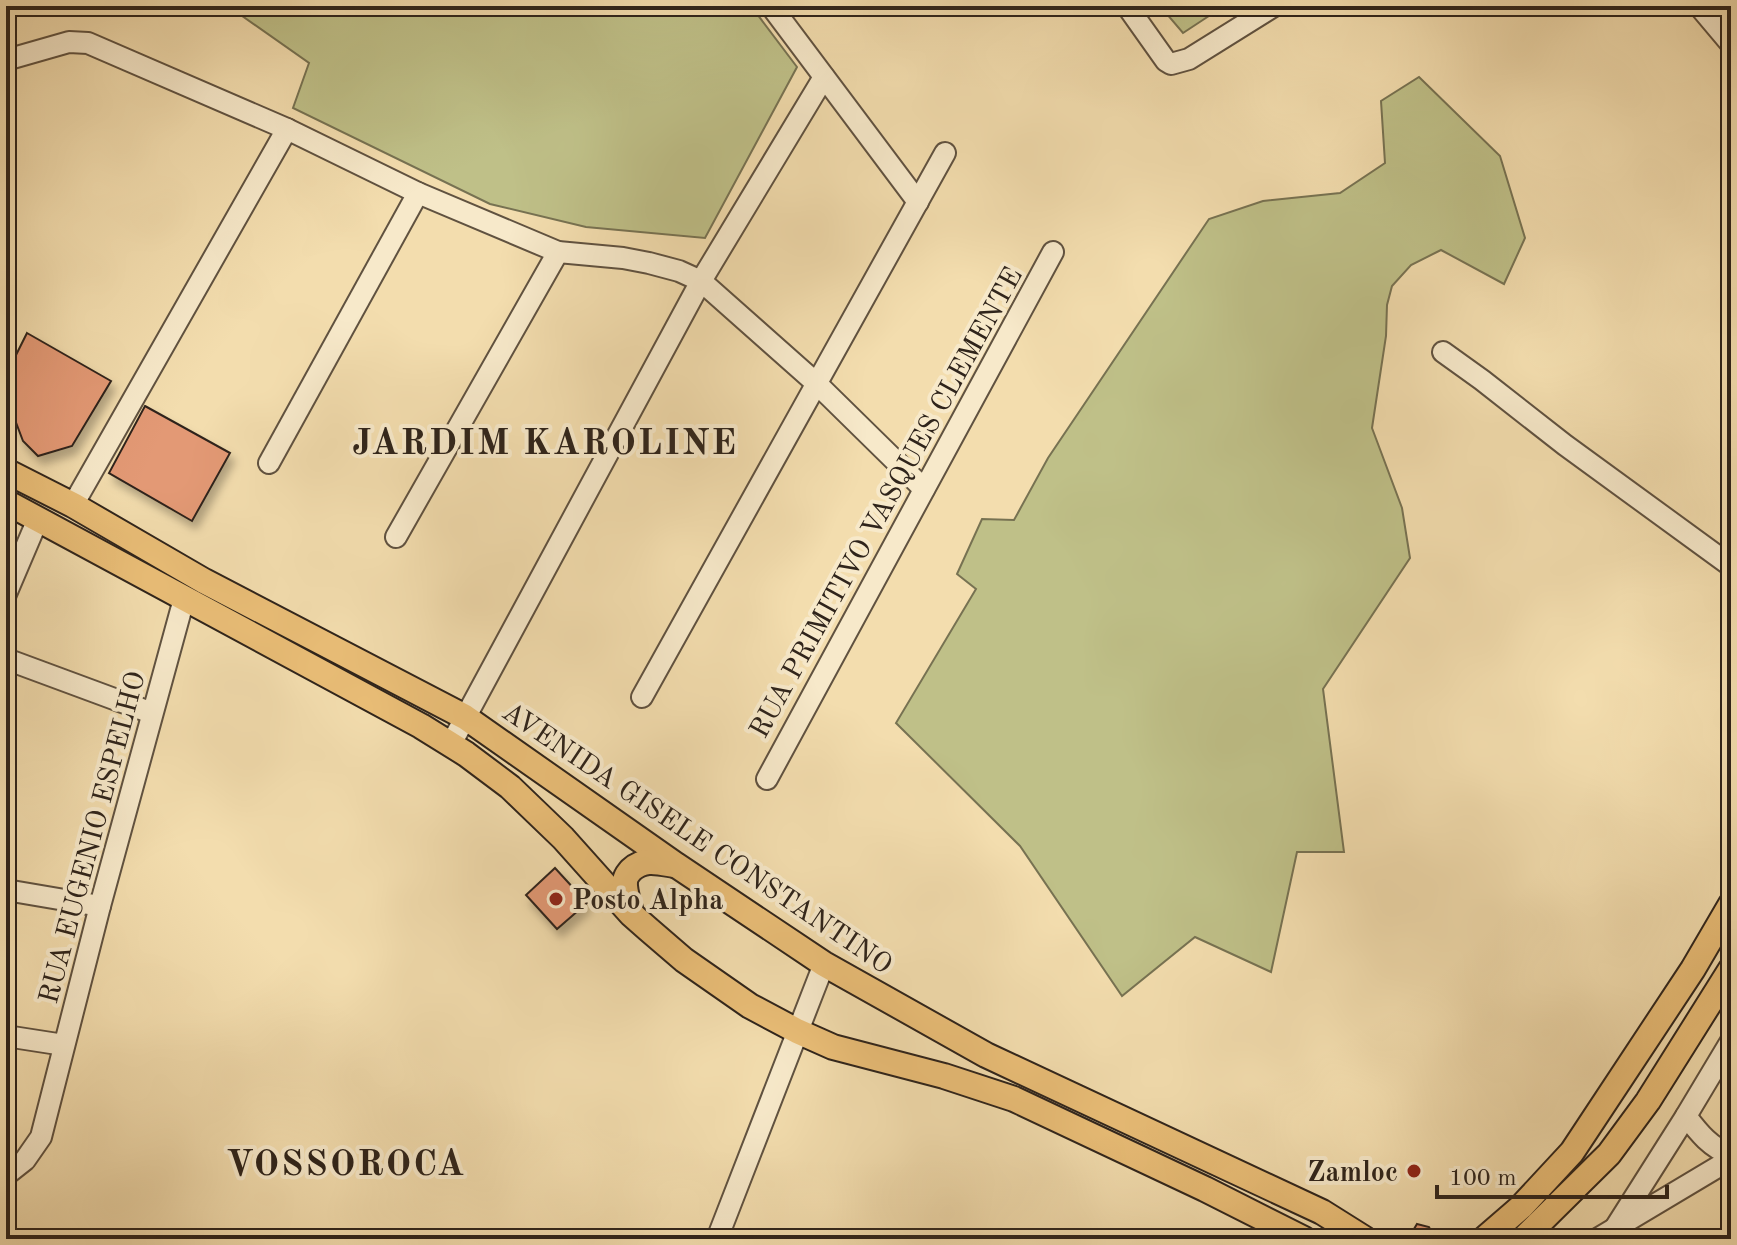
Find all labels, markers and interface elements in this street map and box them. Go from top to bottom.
street label: RUA PRIMITIVO VASQUES CLEMENTE [746,264,1029,743]
district label: JARDIM KAROLINE [352,427,738,463]
street label: RUA EUGENIO ESPELHO [36,669,152,1007]
street label: AVENIDA GISELE CONSTANTINO [496,698,896,981]
place label: Posto Alpha [572,888,723,916]
marker: Posto Alpha [547,890,565,908]
district label: VOSSOROCA [226,1148,466,1184]
scale bar [1437,1149,1667,1199]
place label: Zamloc [1307,1160,1398,1188]
marker: Zamloc [1405,1162,1423,1180]
text: 100 m [1449,1167,1517,1191]

